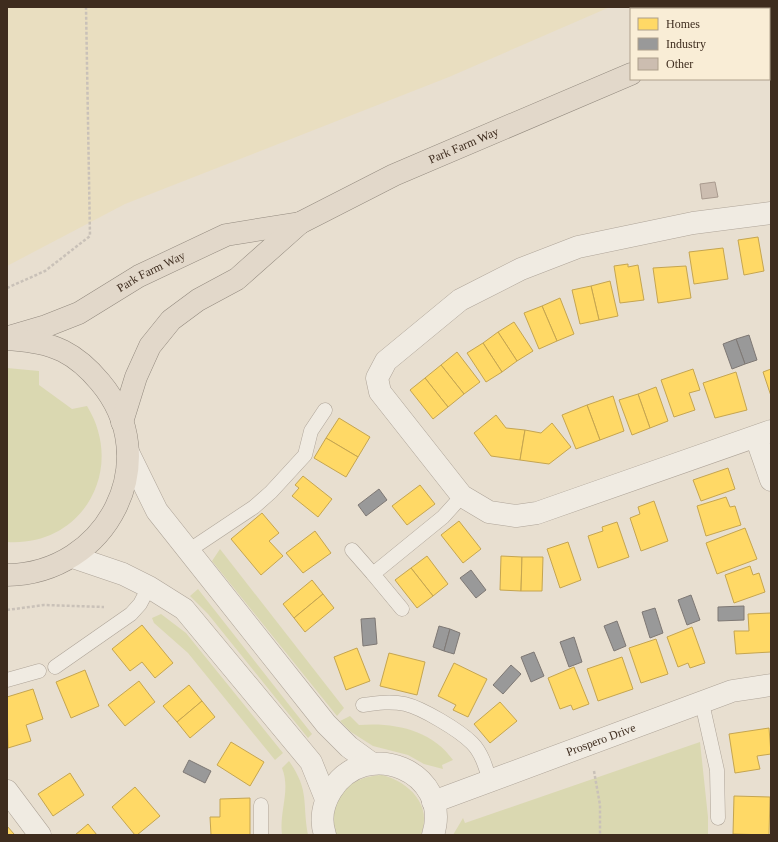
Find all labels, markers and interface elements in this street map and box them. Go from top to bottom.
legend [630,8,770,80]
text: Homes [666,17,700,31]
text: Industry [666,37,706,51]
text: Other [666,57,693,71]
street label: Park Farm Way [426,124,501,166]
street label: Park Farm Way [114,248,187,295]
street label: Prospero Drive [564,720,637,759]

